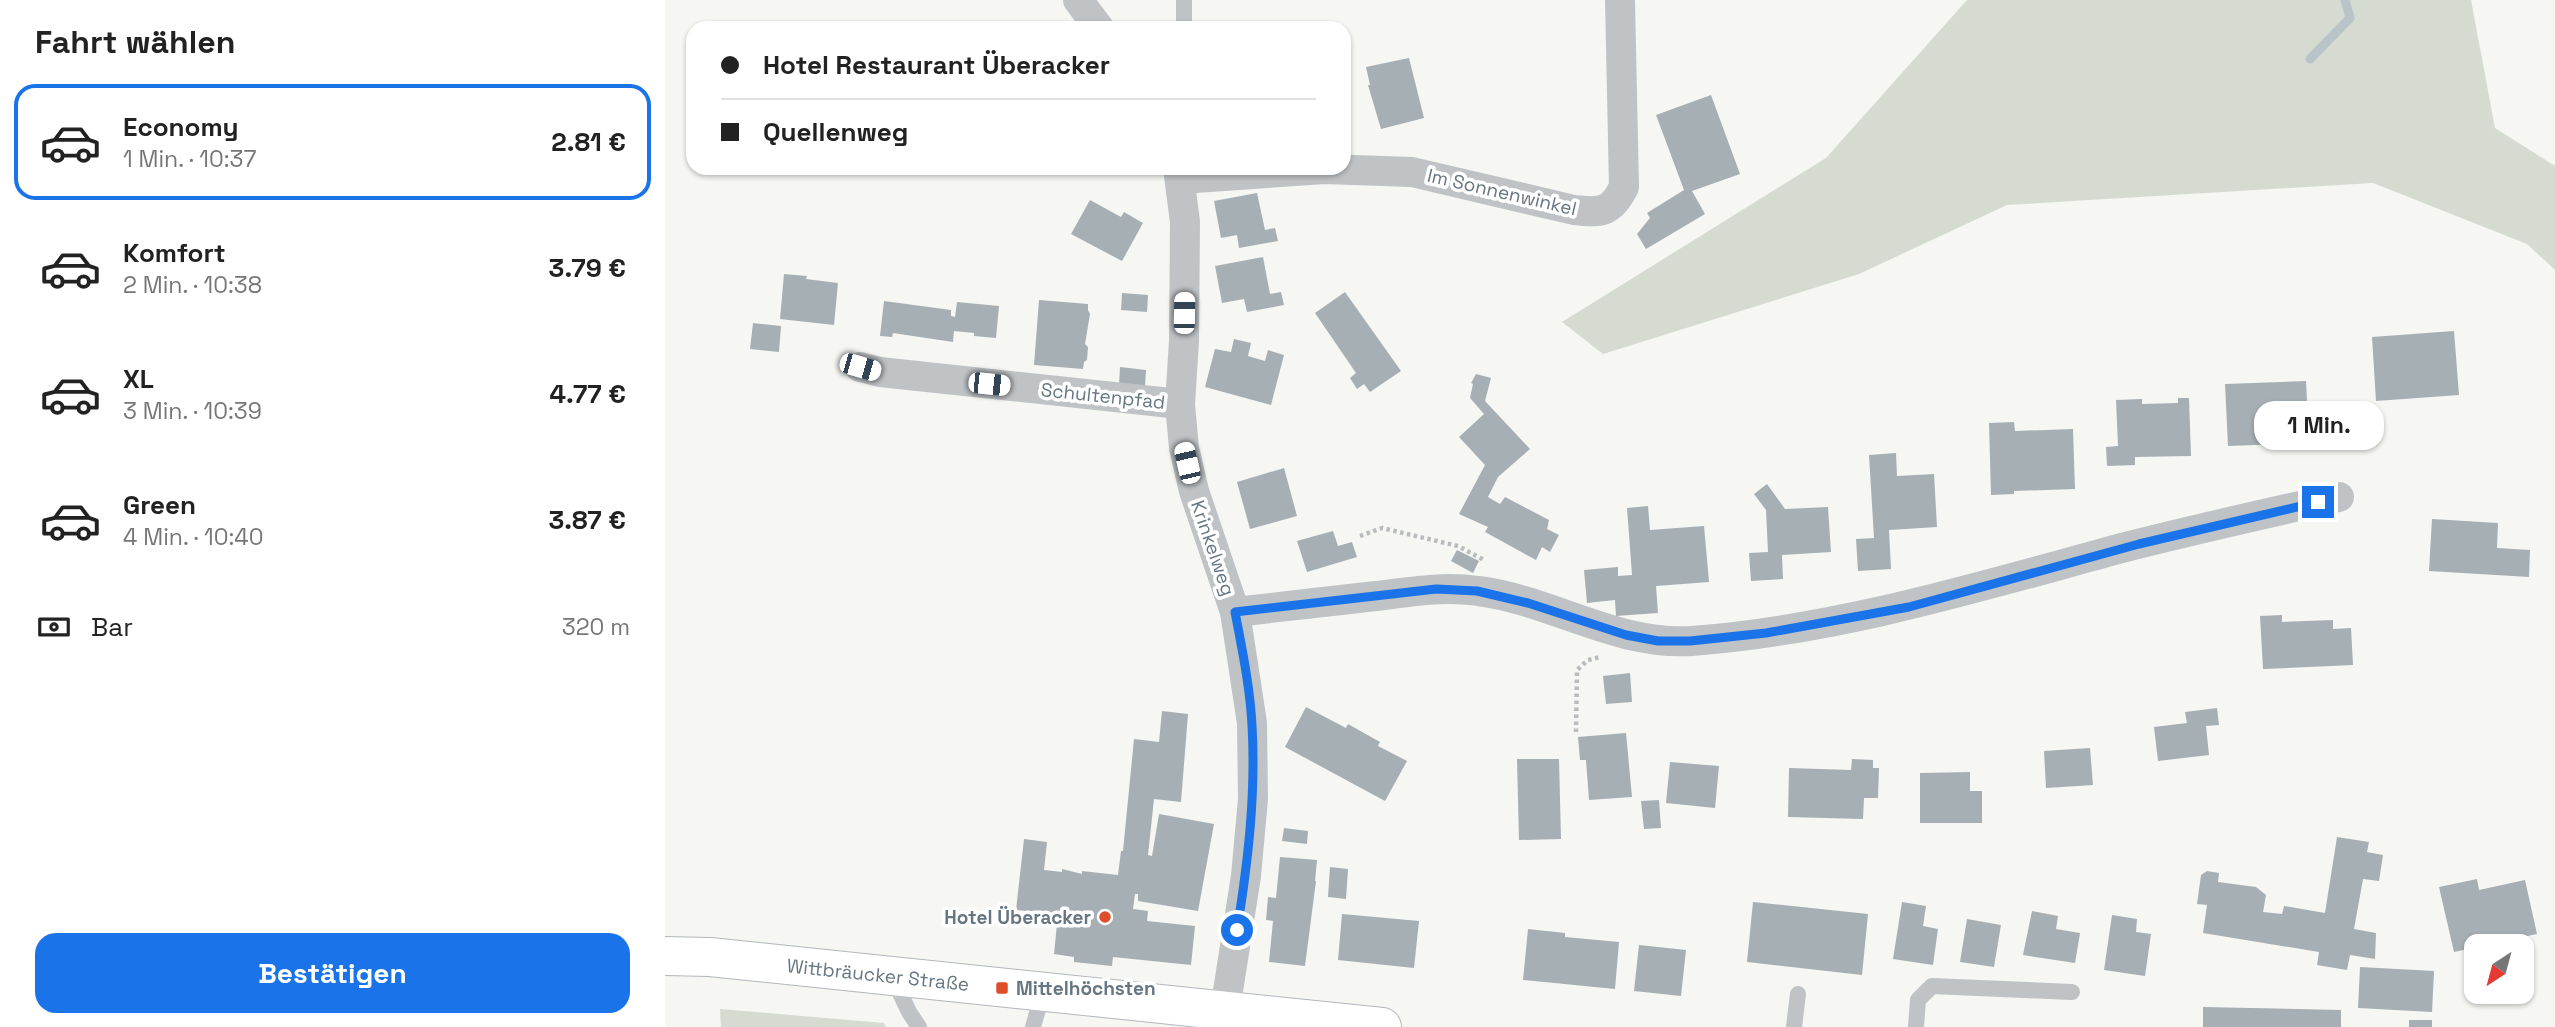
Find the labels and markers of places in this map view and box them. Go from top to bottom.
place label: Hotel Überacker [944,905,1091,930]
marker: Hotel Überacker [1097,909,1113,925]
place label: Mittelhöchsten [1016,976,1156,1001]
marker: Mittelhöchsten [994,980,1010,996]

